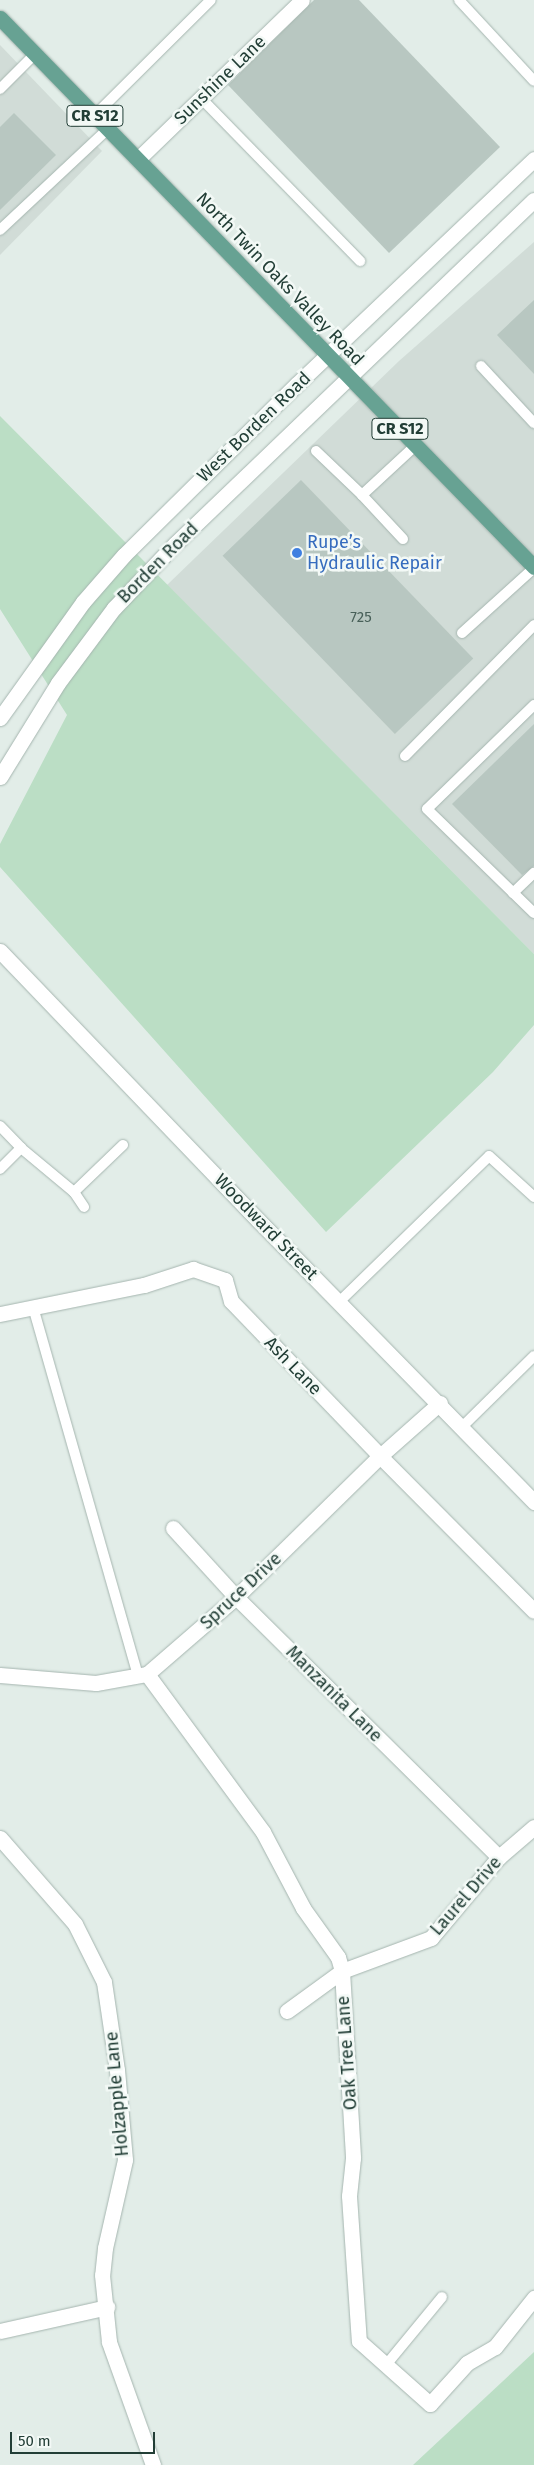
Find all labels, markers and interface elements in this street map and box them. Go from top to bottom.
street label: Sunshine Lane [170,31,270,129]
road number: CR S12 [66,102,124,130]
street label: North Twin Oaks Valley Road [192,188,368,370]
street label: West Borden Road [193,367,315,487]
road number: CR S12 [371,416,429,442]
street label: Borden Road [113,518,203,608]
place label: Rupe’s Hydraulic Repair [307,532,442,574]
marker: Rupe’s Hydraulic Repair [291,547,303,559]
house number: 725 [350,609,372,627]
street label: Woodward Street [210,1169,322,1285]
street label: Ash Lane [260,1332,326,1400]
street label: Spruce Drive [196,1548,286,1634]
street label: Manzanita Lane [281,1641,387,1747]
street label: Laurel Drive [426,1852,506,1940]
street label: Oak Tree Lane [332,1995,362,2111]
street label: Holzapple Lane [101,2030,133,2158]
scale bar [12,2422,158,2454]
text: 50 m [18,2432,51,2450]

